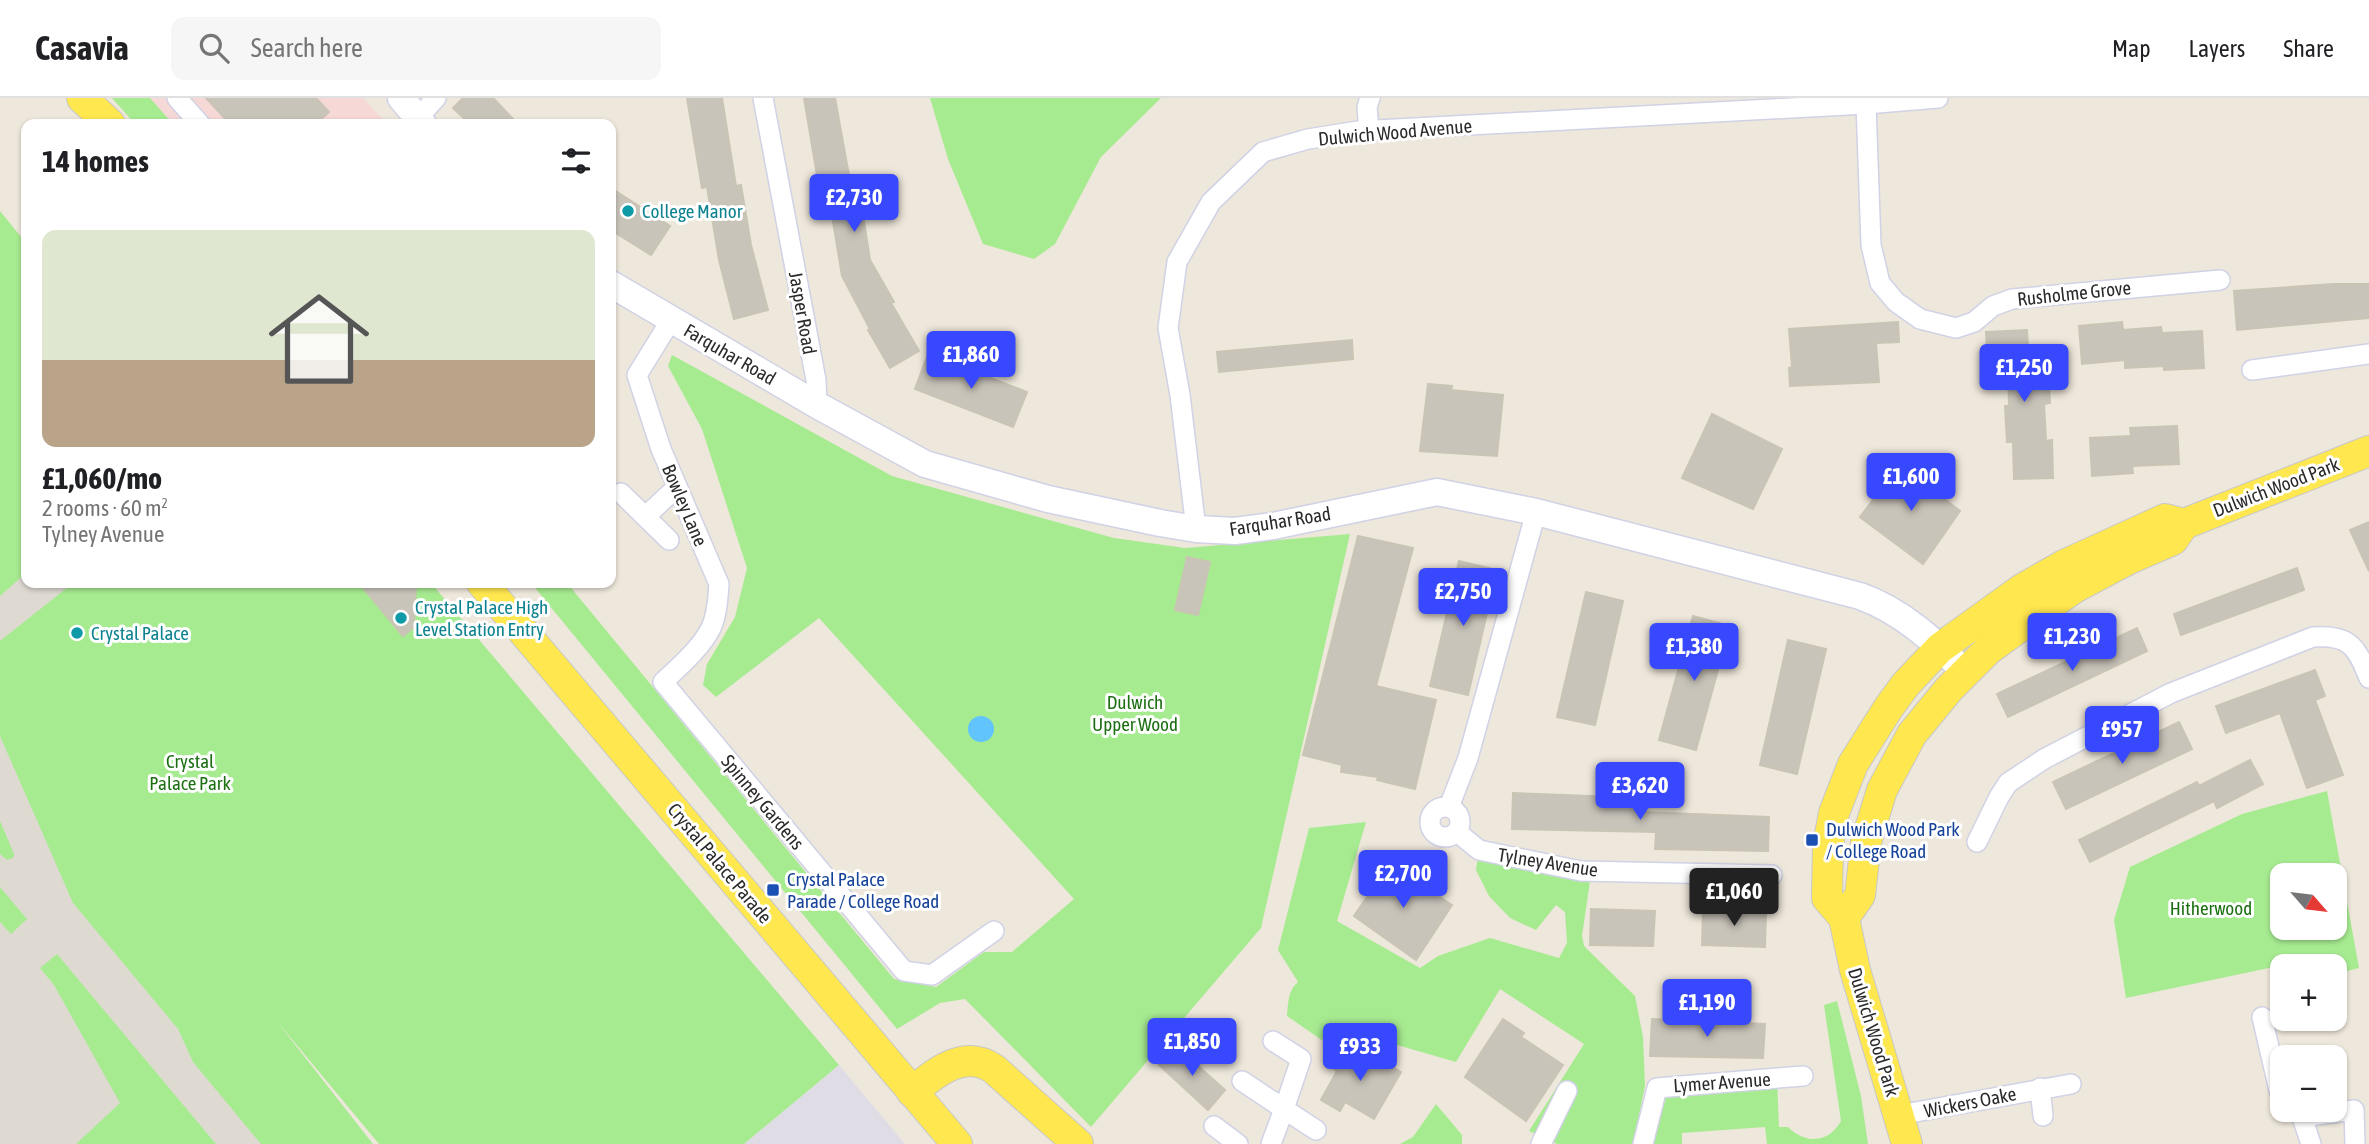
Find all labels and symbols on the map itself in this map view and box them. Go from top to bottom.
street label: Dulwich Wood Avenue [1317,114,1473,150]
pin: £2,730 [797,174,911,234]
place label: College Manor [642,200,743,222]
marker: College Manor [620,203,636,219]
street label: Jasper Road [785,270,821,356]
street label: Rusholme Grove [2016,276,2132,310]
street label: Farquhar Road [680,319,780,389]
pin: £1,860 [914,331,1028,391]
pin: £1,250 [1967,344,2081,404]
street label: Dulwich Wood Park [2210,453,2343,521]
pin: £1,600 [1854,454,1968,513]
street label: Bowley Lane [658,461,712,549]
street label: Farquhar Road [1228,502,1332,540]
pin: £2,750 [1406,568,1520,628]
place label: Crystal Palace High Level Station Entry [415,596,548,640]
marker: Crystal Palace High Level Station Entry [393,610,409,626]
pin: £1,230 [2015,614,2129,673]
place label: Crystal Palace [91,622,189,644]
pin: £1,380 [1637,624,1751,683]
marker: Crystal Palace [69,625,85,641]
park label: Dulwich Upper Wood [1092,691,1178,735]
pin: £957 [2081,706,2163,766]
park label: Crystal Palace Park [149,750,231,794]
street label: Spinney Gardens [717,750,809,854]
pin: £3,620 [1583,762,1697,822]
street label: Crystal Palace Parade [663,798,777,928]
place label: Dulwich Wood Park / College Road [1826,818,1960,862]
marker: Dulwich Wood Park / College Road [1804,832,1820,848]
street label: Tylney Avenue [1496,843,1600,881]
pin: £2,700 [1346,850,1460,910]
north arrow [2270,863,2347,940]
place label: Crystal Palace Parade / College Road [787,868,939,912]
pin: £1,060 [1677,868,1791,928]
marker: Crystal Palace Parade / College Road [765,882,781,898]
park label: Hitherwood [2170,897,2252,919]
street label: Dulwich Wood Park [1844,965,1904,1100]
pin: £1,190 [1650,979,1764,1039]
pin: £1,850 [1135,1018,1249,1078]
pin: £933 [1319,1024,1401,1083]
street label: Lymer Avenue [1672,1068,1772,1096]
street label: Wickers Oake [1922,1082,2018,1122]

